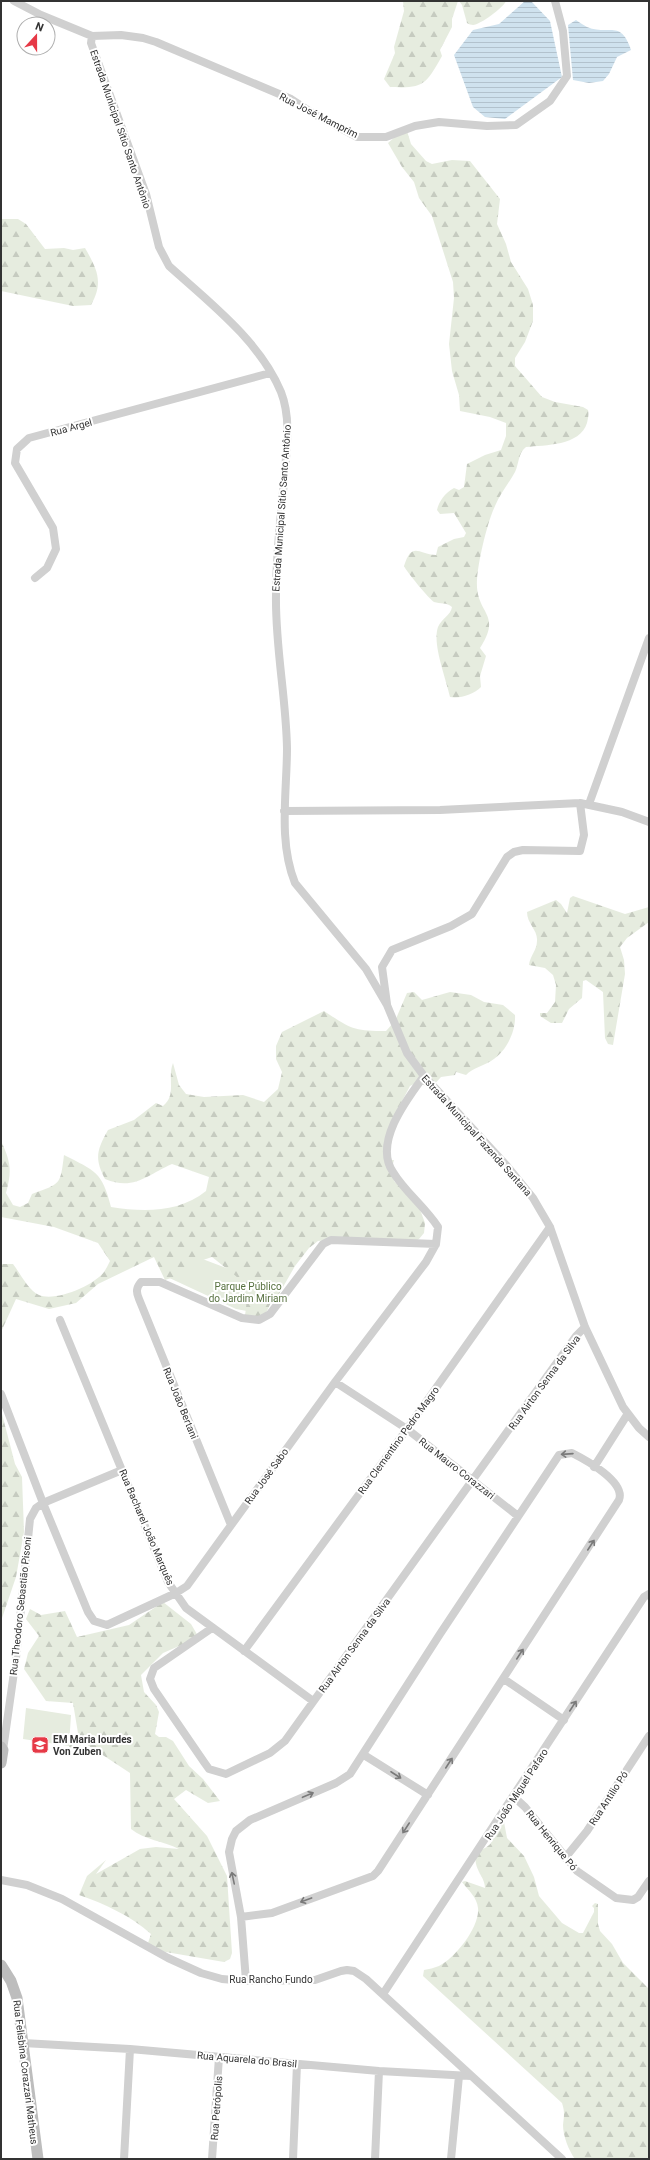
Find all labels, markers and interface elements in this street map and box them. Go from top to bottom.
north arrow [16,16,56,56]
text: N [33,20,46,35]
street label: Estrada Municipal Sítio Santo Antônio [88,48,153,210]
street label: Rua José Mamprim [278,91,360,140]
street label: Rua Argel [49,417,93,438]
street label: Estrada Municipal Sítio Santo Antônio [270,424,293,592]
street label: Estrada Municipal Fazenda Santana [419,1073,534,1198]
park label: Parque Público do Jardim Miriam [209,1281,288,1304]
street label: Rua Airton Senna da Silva [506,1333,582,1432]
street label: Rua João Bertani [161,1366,200,1441]
street label: Rua Clementino Pedro Magro [356,1384,441,1496]
street label: Rua Mauro Corazzari [417,1435,497,1501]
street label: Rua José Sabo [242,1446,291,1506]
one-way arrow [561,1450,574,1458]
street label: Rua Bacharel João Marquês [117,1468,176,1587]
street label: Rua Theodoro Sebastião Pisoni [8,1536,33,1676]
one-way arrow [587,1539,595,1551]
street label: Rua Airton Senna da Silva [316,1596,392,1695]
one-way arrow [516,1649,524,1660]
one-way arrow [570,1700,578,1712]
place label: EM Maria lourdes Von Zuben [53,1734,132,1757]
school or university icon: EM Maria lourdes Von Zuben [30,1735,50,1755]
street label: Rua João Miguel Pafaro [483,1746,550,1842]
one-way arrow [445,1757,453,1768]
street label: Rua Antilio Pó [587,1769,630,1827]
one-way arrow [390,1771,401,1779]
one-way arrow [302,1791,314,1798]
street label: Rua Henrique Pó [524,1808,579,1873]
one-way arrow [402,1822,410,1834]
one-way arrow [229,1872,237,1885]
one-way arrow [300,1897,312,1905]
street label: Rua Rancho Fundo [229,1974,313,1985]
street label: Rua Felisbina Corazzari Matheus [11,1999,40,2145]
street label: Rua Aquarela do Brasil [196,2050,297,2069]
street label: Rua Petrópolis [209,2075,224,2141]

